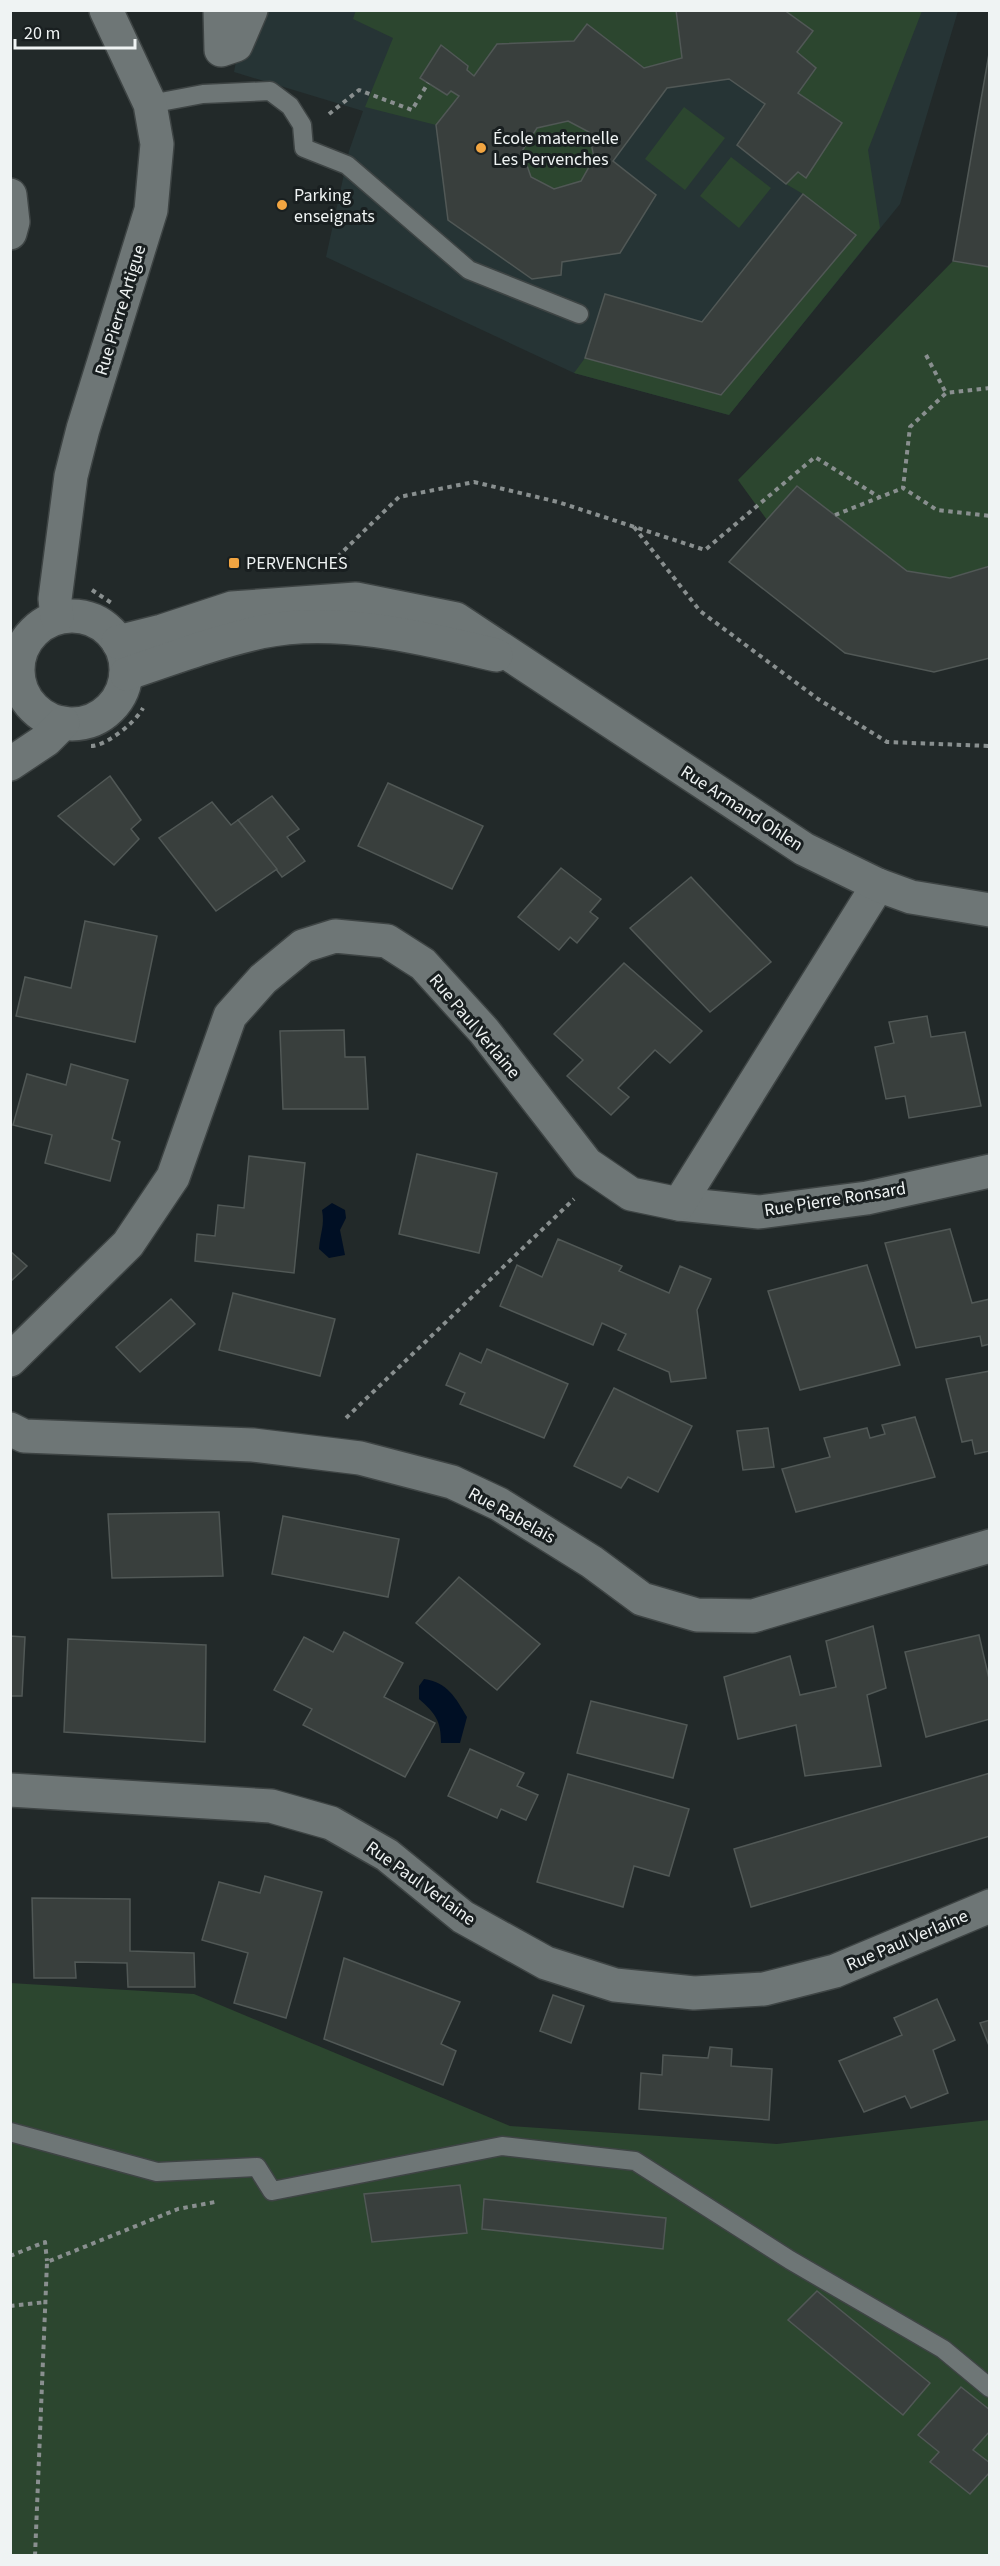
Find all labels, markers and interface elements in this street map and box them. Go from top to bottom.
scale bar [15,12,135,50]
text: 20 m [24,21,60,46]
place label: École maternelle Les Pervenches [493,126,619,172]
marker: École maternelle Les Pervenches [474,141,488,155]
place label: Parking enseignats [294,183,375,229]
marker: Parking enseignats [275,198,289,212]
street label: Rue Pierre Artigue [89,242,152,378]
place label: PERVENCHES [246,551,348,576]
marker: PERVENCHES [227,556,241,570]
street label: Rue Armand Ohlen [676,760,808,857]
street label: Rue Paul Verlaine [423,968,526,1084]
street label: Rue Pierre Ronsard [762,1176,908,1223]
street label: Rue Rabelais [464,1481,560,1550]
street label: Rue Paul Verlaine [361,1835,481,1932]
street label: Rue Paul Verlaine [842,1904,972,1977]

